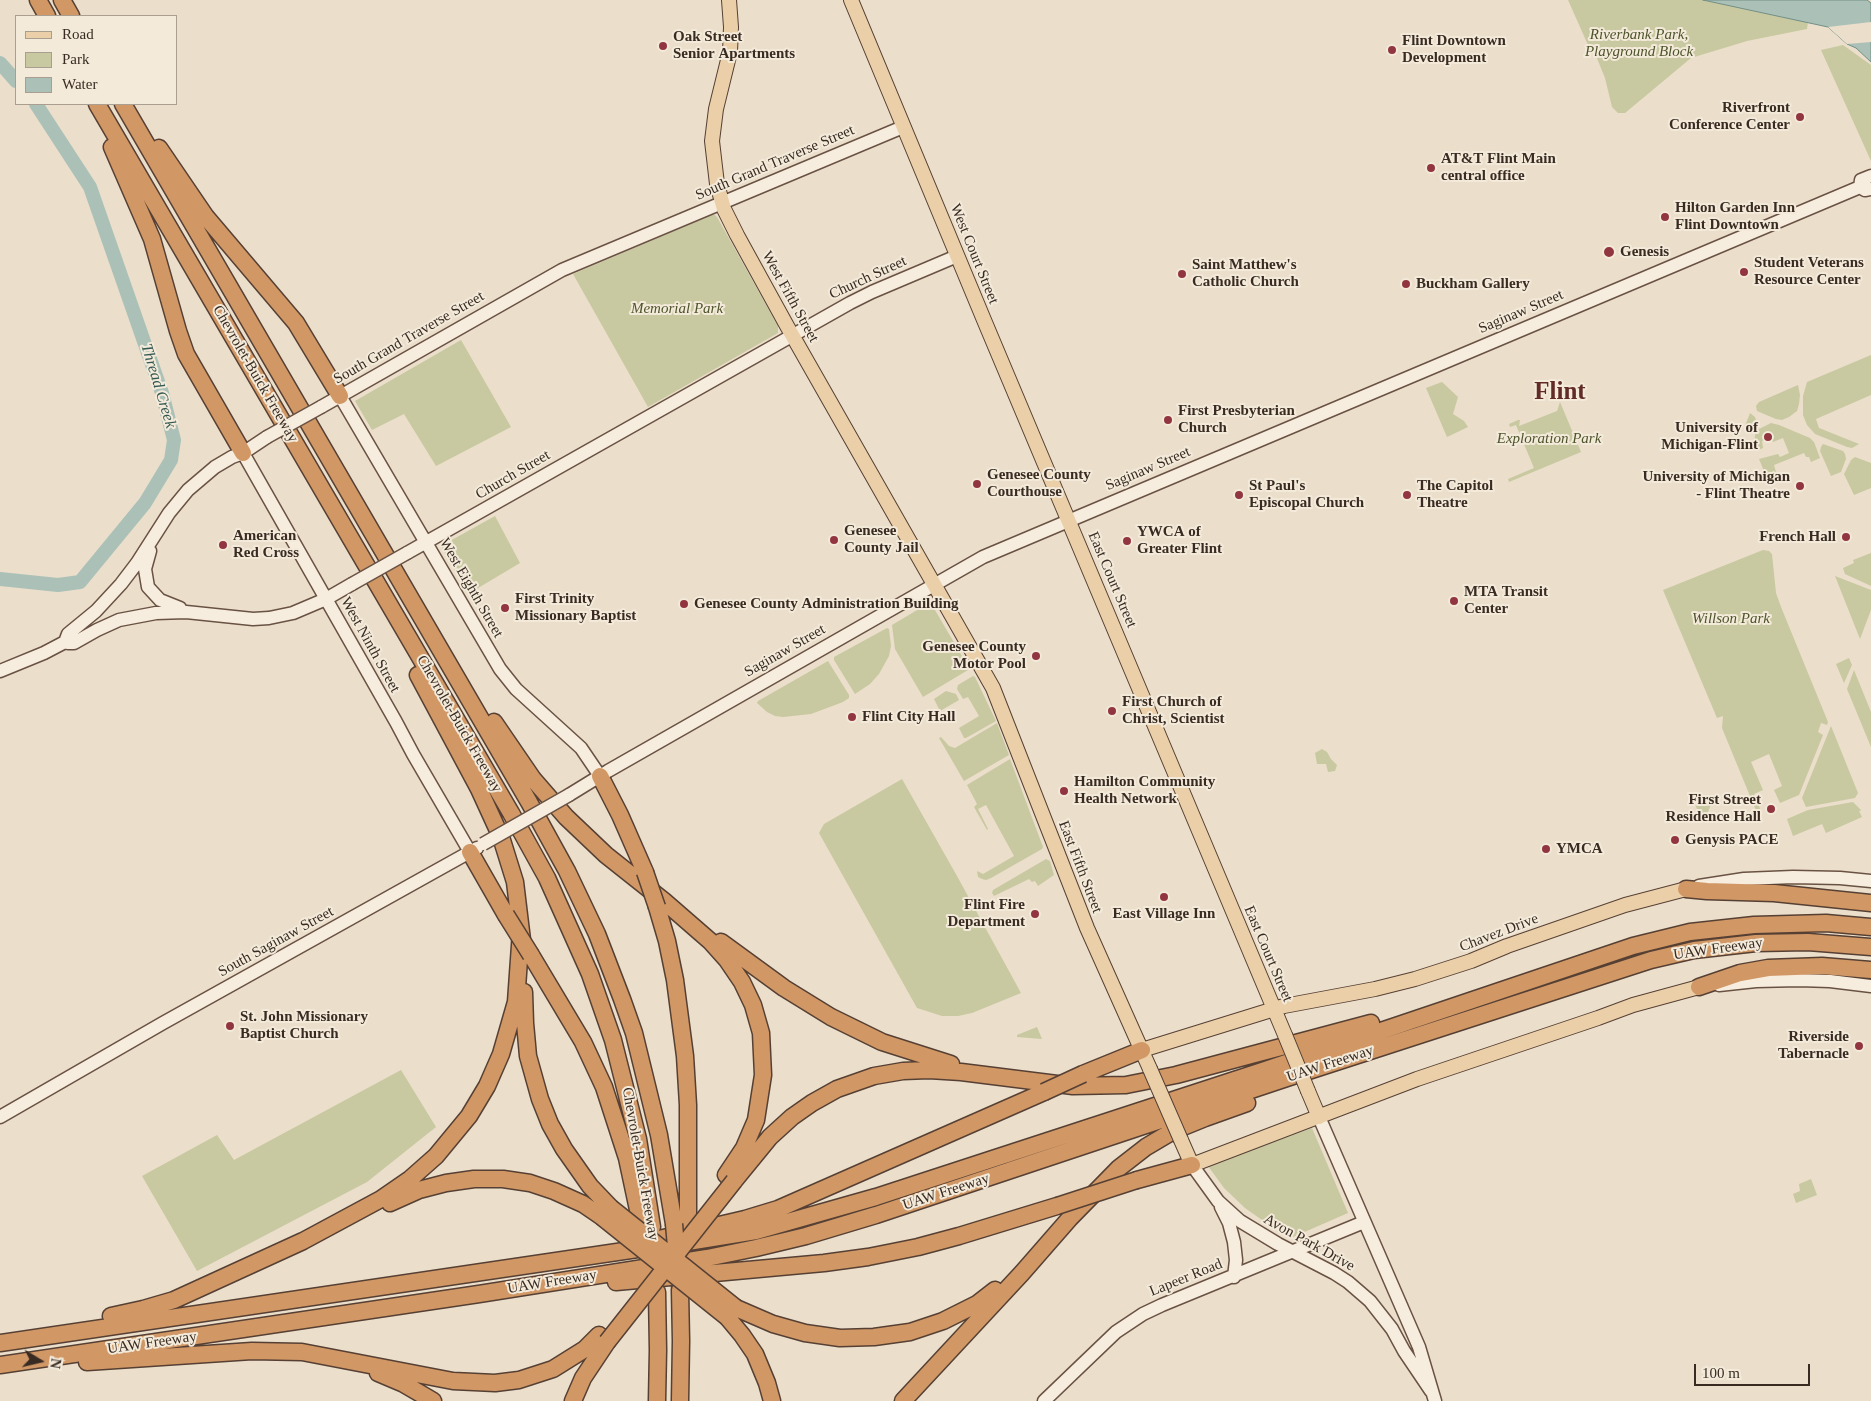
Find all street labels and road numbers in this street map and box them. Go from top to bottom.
street label: South Grand Traverse Street [693,121,857,205]
street label: West Court Street [946,201,1002,307]
street label: West Fifth Street [758,248,822,346]
street label: Church Street [827,252,909,304]
street label: Saginaw Street [1476,286,1566,338]
street label: South Grand Traverse Street [331,288,487,388]
street label: Chevrolet-Buick Freeway [208,302,302,446]
street label: Saginaw Street [1103,443,1193,495]
street label: Church Street [473,446,553,504]
street label: East Court Street [1084,529,1140,631]
street label: West Eighth Street [435,535,507,641]
street label: West Ninth Street [336,594,404,696]
street label: Saginaw Street [741,621,829,681]
street label: Chevrolet-Buick Freeway [412,652,506,796]
street label: East Fifth Street [1054,818,1106,916]
street label: South Saginaw Street [215,903,337,981]
street label: East Court Street [1240,903,1296,1005]
street label: Chavez Drive [1457,910,1541,956]
street label: UAW Freeway [1672,934,1764,964]
street label: UAW Freeway [1284,1042,1376,1086]
street label: Chevrolet-Buick Freeway [618,1086,662,1242]
street label: UAW Freeway [900,1170,992,1214]
street label: Avon Park Drive [1260,1211,1358,1275]
street label: Lapeer Road [1147,1255,1225,1301]
street label: UAW Freeway [506,1266,598,1298]
street label: UAW Freeway [106,1328,198,1358]

